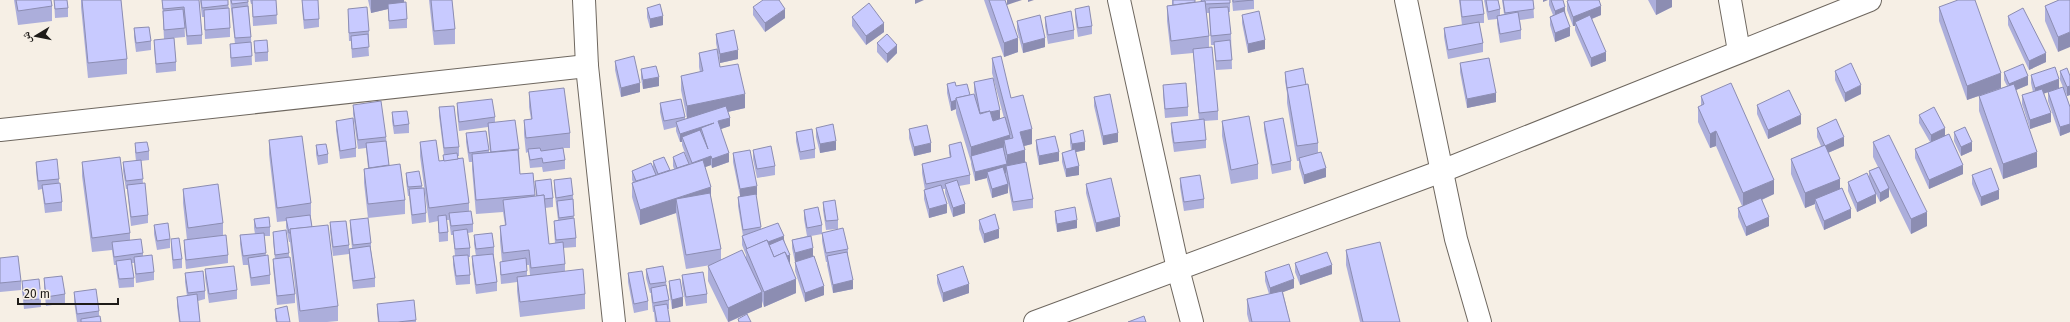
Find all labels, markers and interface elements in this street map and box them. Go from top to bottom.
north arrow [16,16,56,56]
text: ش [19,30,35,45]
scale bar [18,280,118,306]
text: 20 m [24,287,50,301]

